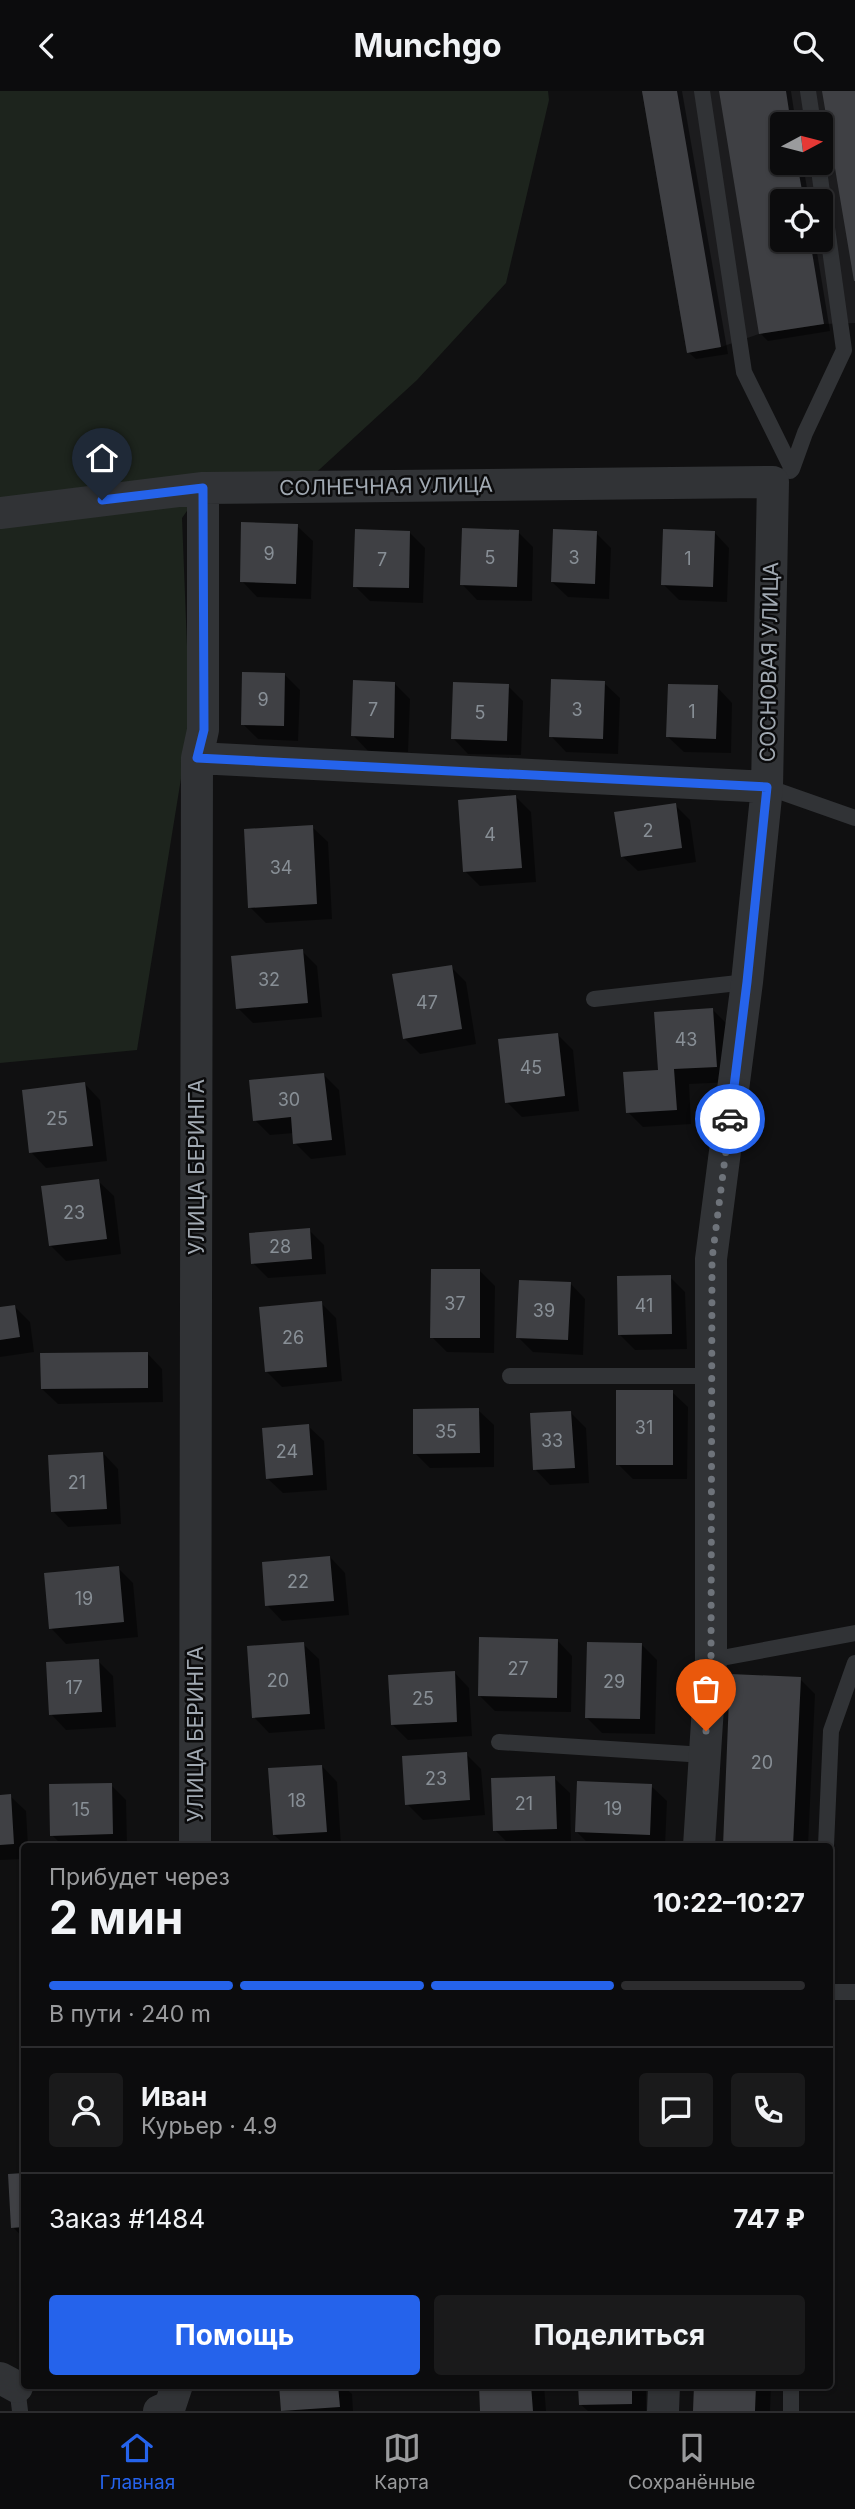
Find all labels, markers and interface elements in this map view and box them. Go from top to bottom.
text: Munchgo [353,26,502,65]
icon: back [28,27,66,65]
icon: search [789,27,827,65]
north arrow [770,112,833,175]
map controls [770,112,833,252]
button: locate [770,189,833,252]
pin [72,428,132,500]
icon: home [83,439,121,477]
street label: СОЛНЕЧНАЯ УЛИЦА [279,472,493,500]
house number: 9 [263,543,275,564]
house number: 5 [485,547,495,568]
house number: 3 [568,547,580,568]
house number: 1 [684,548,692,569]
house number: 7 [377,549,387,570]
street label: СОСНОВАЯ УЛИЦА [755,562,783,762]
house number: 9 [257,689,269,710]
house number: 7 [368,699,378,720]
house number: 3 [571,699,583,720]
house number: 1 [688,701,696,722]
house number: 5 [475,702,485,723]
house number: 2 [643,820,653,841]
house number: 4 [484,824,496,845]
house number: 34 [270,857,292,878]
house number: 32 [258,969,280,990]
house number: 47 [416,992,438,1013]
house number: 43 [675,1029,697,1050]
house number: 45 [520,1057,542,1078]
street label: УЛИЦА БЕРИНГА [184,1079,209,1255]
courier [695,1084,765,1154]
house number: 30 [278,1089,300,1110]
icon: car [711,1100,749,1138]
house number: 25 [46,1108,68,1129]
house number: 23 [63,1202,85,1223]
house number: 28 [269,1236,291,1257]
house number: 37 [444,1293,466,1314]
house number: 41 [635,1295,653,1316]
house number: 39 [533,1300,555,1321]
house number: 26 [282,1327,304,1348]
house number: 31 [635,1417,653,1438]
house number: 35 [435,1421,457,1442]
house number: 33 [541,1430,563,1451]
house number: 24 [276,1441,298,1462]
house number: 21 [68,1472,86,1493]
house number: 22 [287,1571,309,1592]
house number: 19 [75,1588,93,1609]
street label: УЛИЦА БЕРИНГА [183,1646,208,1822]
house number: 27 [507,1658,529,1679]
pin [676,1659,736,1731]
house number: 20 [267,1670,289,1691]
icon: bag [687,1670,725,1708]
house number: 29 [603,1671,625,1692]
house number: 17 [65,1677,83,1698]
house number: 25 [412,1688,434,1709]
house number: 20 [751,1752,773,1773]
house number: 23 [425,1768,447,1789]
house number: 18 [288,1790,306,1811]
house number: 21 [515,1793,533,1814]
house number: 19 [604,1798,622,1819]
house number: 15 [72,1799,90,1820]
text: Прибудет через [49,1863,230,1891]
text: 10:22–10:27 [653,1887,805,1918]
text: 2 мин [49,1889,184,1945]
text: В пути · 240 m [49,2000,211,2028]
button: person [49,2073,123,2147]
button: chat [639,2073,713,2147]
button: phone [731,2073,805,2147]
text: Иван [141,2081,207,2112]
text: Курьер · 4.9 [141,2112,277,2140]
text: Заказ #1484 [49,2203,205,2234]
text: 747 ₽ [733,2203,805,2234]
button: Помощь [49,2295,420,2375]
button: Поделиться [434,2295,805,2375]
tab: Главная [100,2429,175,2494]
tab: Карта [374,2429,429,2494]
tab: Сохранённые [628,2429,755,2494]

